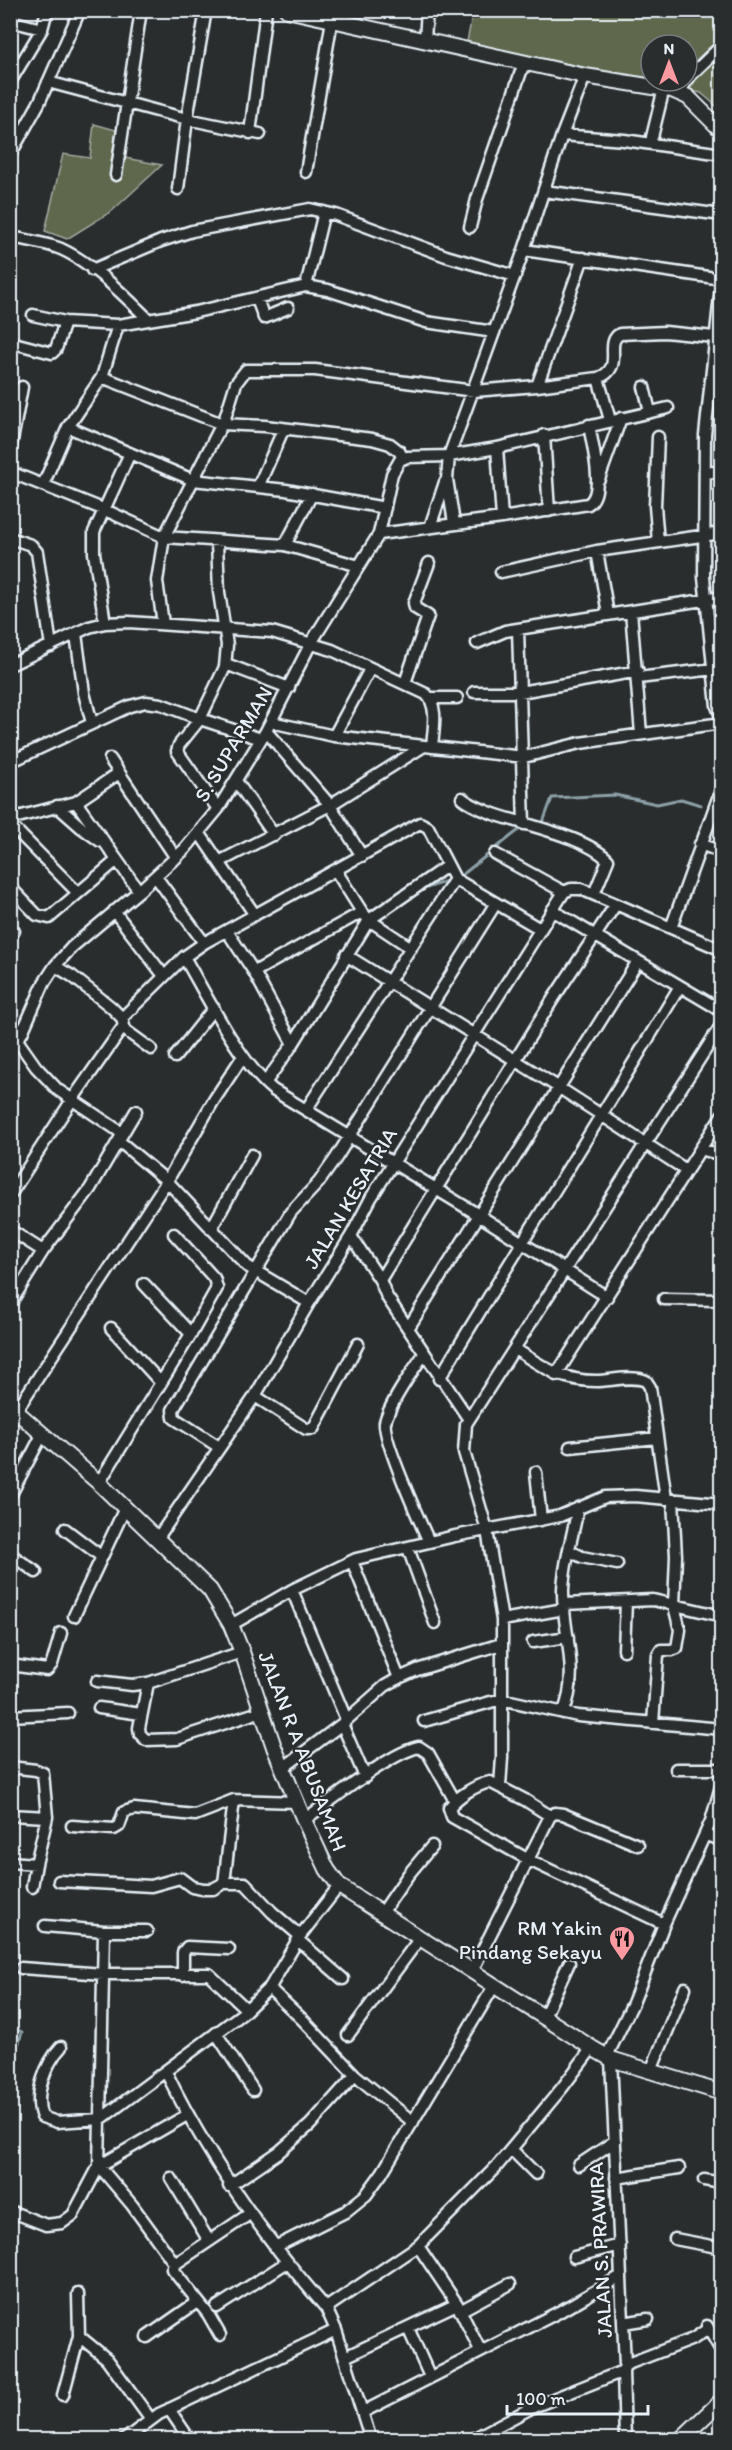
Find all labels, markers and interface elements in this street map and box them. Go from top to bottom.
north arrow [639,33,699,93]
text: N [664,39,674,58]
street label: S. SUPARMAN [189,682,277,806]
street label: JALAN KESATRIA [298,1123,402,1273]
street label: JALAN R A ABUSAMAH [253,1647,353,1855]
place label: RM Yakin Pindang Sekayu [459,1915,602,1964]
restaurant icon: RM Yakin Pindang Sekayu [607,1924,637,1962]
street label: JALAN S. PRAWIRA [583,2161,617,2339]
scale bar [507,2378,648,2416]
text: 100 m [516,2388,566,2410]

